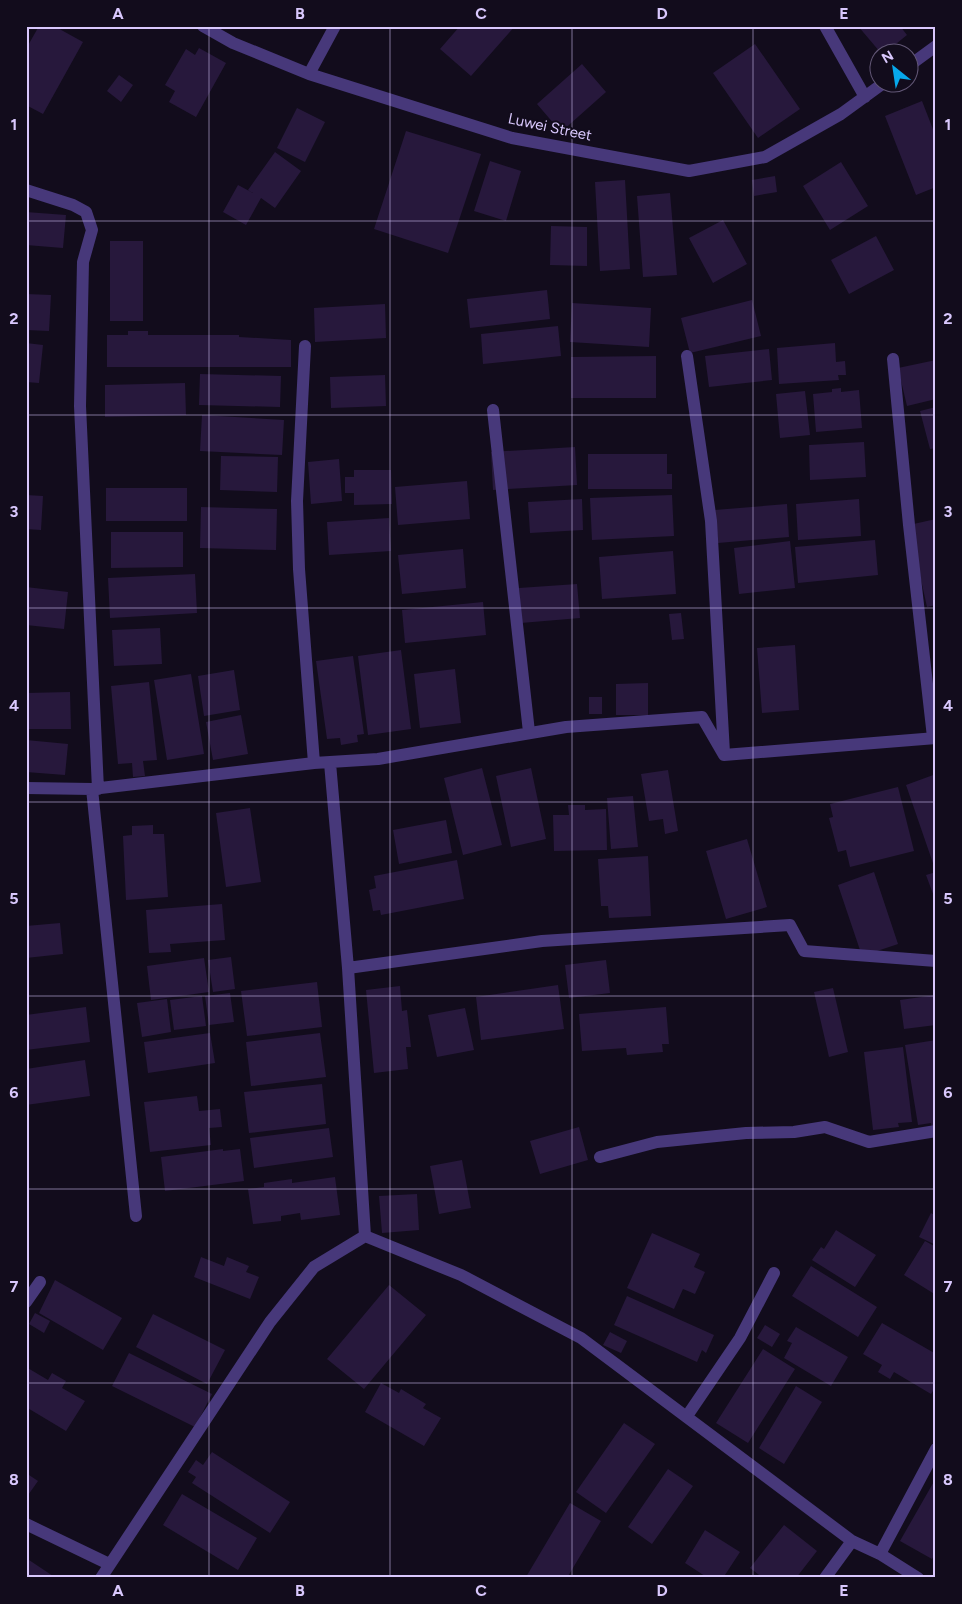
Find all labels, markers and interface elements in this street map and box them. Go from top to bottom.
text: A [112,4,124,23]
text: B [295,4,305,23]
text: C [475,4,487,23]
text: D [656,4,668,23]
text: E [839,4,849,23]
north arrow [870,42,920,92]
text: N [879,47,897,67]
street label: Luwei Street [506,109,594,145]
text: 1 [11,115,17,134]
text: 1 [945,115,951,134]
text: 2 [9,309,19,328]
text: 2 [943,309,953,328]
text: 3 [10,502,19,521]
text: 3 [944,502,953,521]
text: 4 [9,696,19,715]
text: 4 [943,696,953,715]
text: 5 [9,889,19,908]
text: 5 [943,889,953,908]
text: 6 [9,1083,19,1102]
text: 6 [943,1083,953,1102]
text: 7 [10,1277,19,1296]
text: 7 [944,1277,953,1296]
text: 8 [9,1470,19,1489]
text: 8 [943,1470,953,1489]
text: A [112,1581,124,1600]
text: B [295,1581,305,1600]
text: C [475,1581,487,1600]
text: D [656,1581,668,1600]
text: E [839,1581,849,1600]

